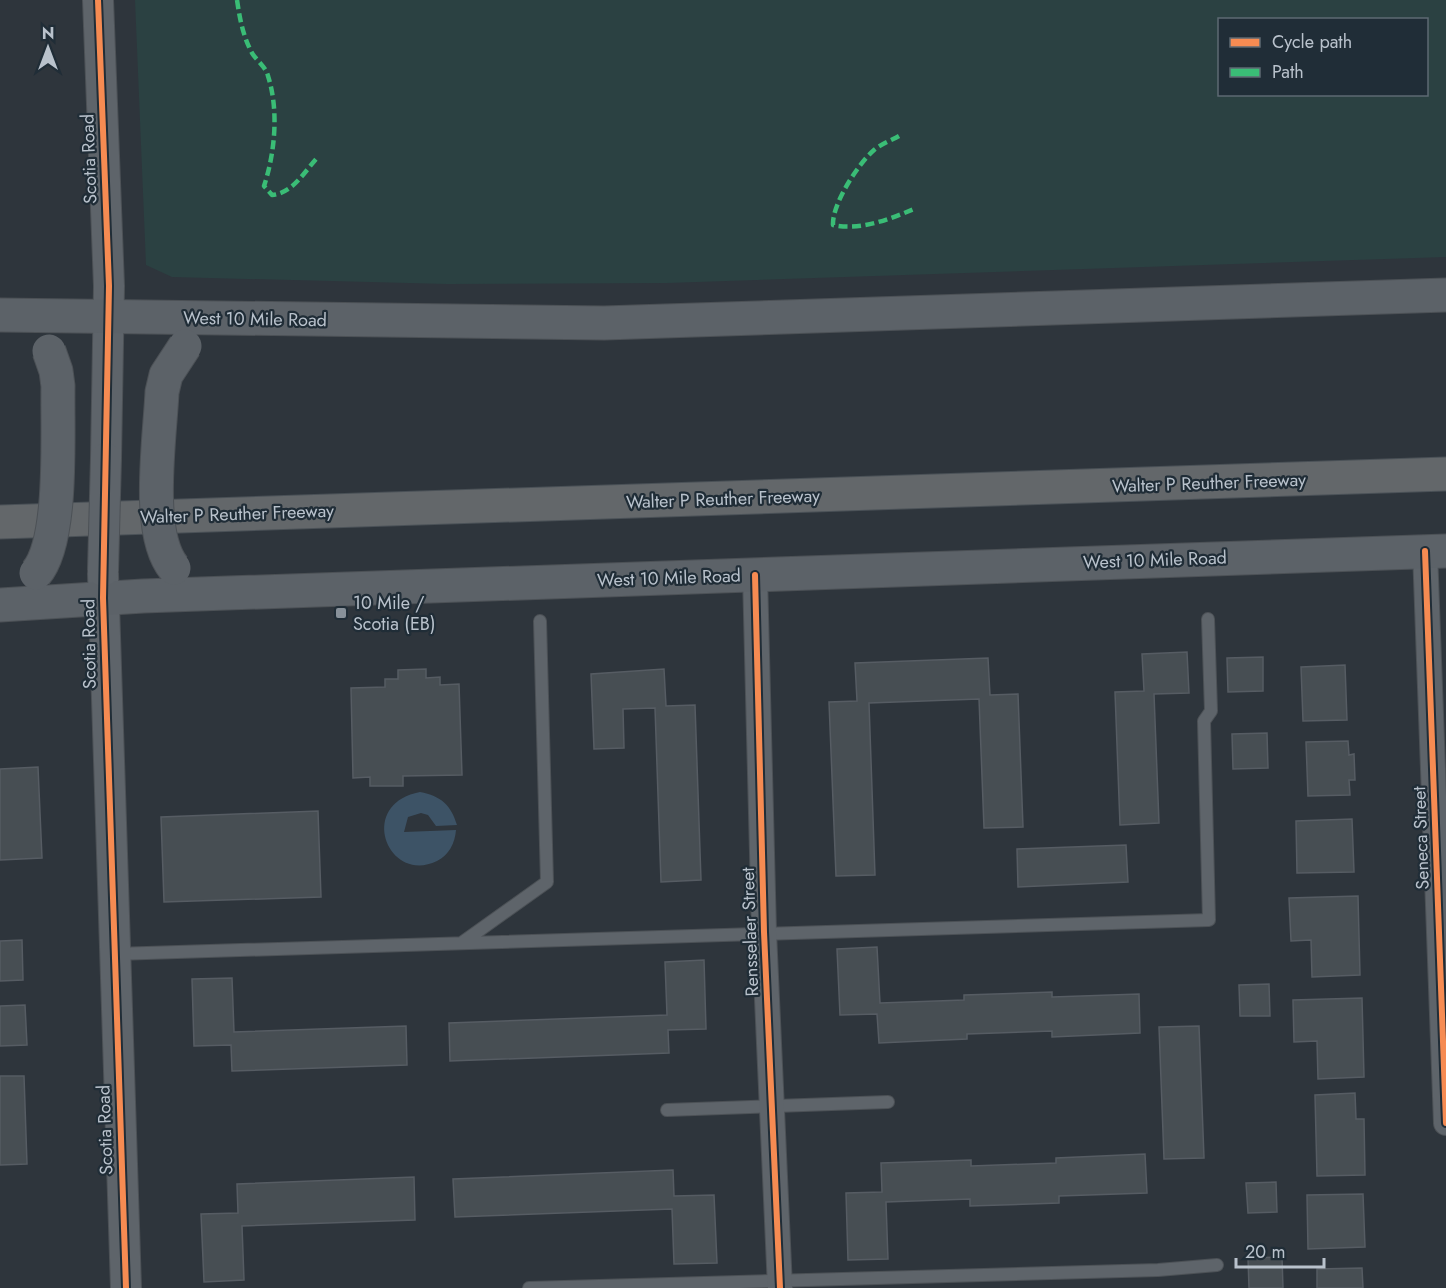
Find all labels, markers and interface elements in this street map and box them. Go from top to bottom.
north arrow [18,18,78,78]
legend [1218,18,1428,96]
text: N [42,22,54,45]
text: Cycle path [1272,29,1352,55]
text: Path [1272,59,1304,85]
street label: Scotia Road [74,113,104,205]
street label: West 10 Mile Road [183,305,327,333]
street label: Walter P Reuther Freeway [1112,467,1307,499]
street label: Walter P Reuther Freeway [626,483,821,515]
street label: Walter P Reuther Freeway [140,498,335,530]
street label: West 10 Mile Road [1083,544,1227,576]
street label: West 10 Mile Road [597,562,741,594]
place label: 10 Mile / Scotia (EB) [353,590,435,637]
street label: Scotia Road [75,599,103,689]
marker: 10 Mile / Scotia (EB) [334,606,348,620]
street label: Seneca Street [1406,785,1436,890]
street label: Rensselaer Street [735,866,765,997]
street label: Scotia Road [90,1084,120,1176]
scale bar [1236,1231,1324,1269]
text: 20 m [1245,1239,1285,1265]

